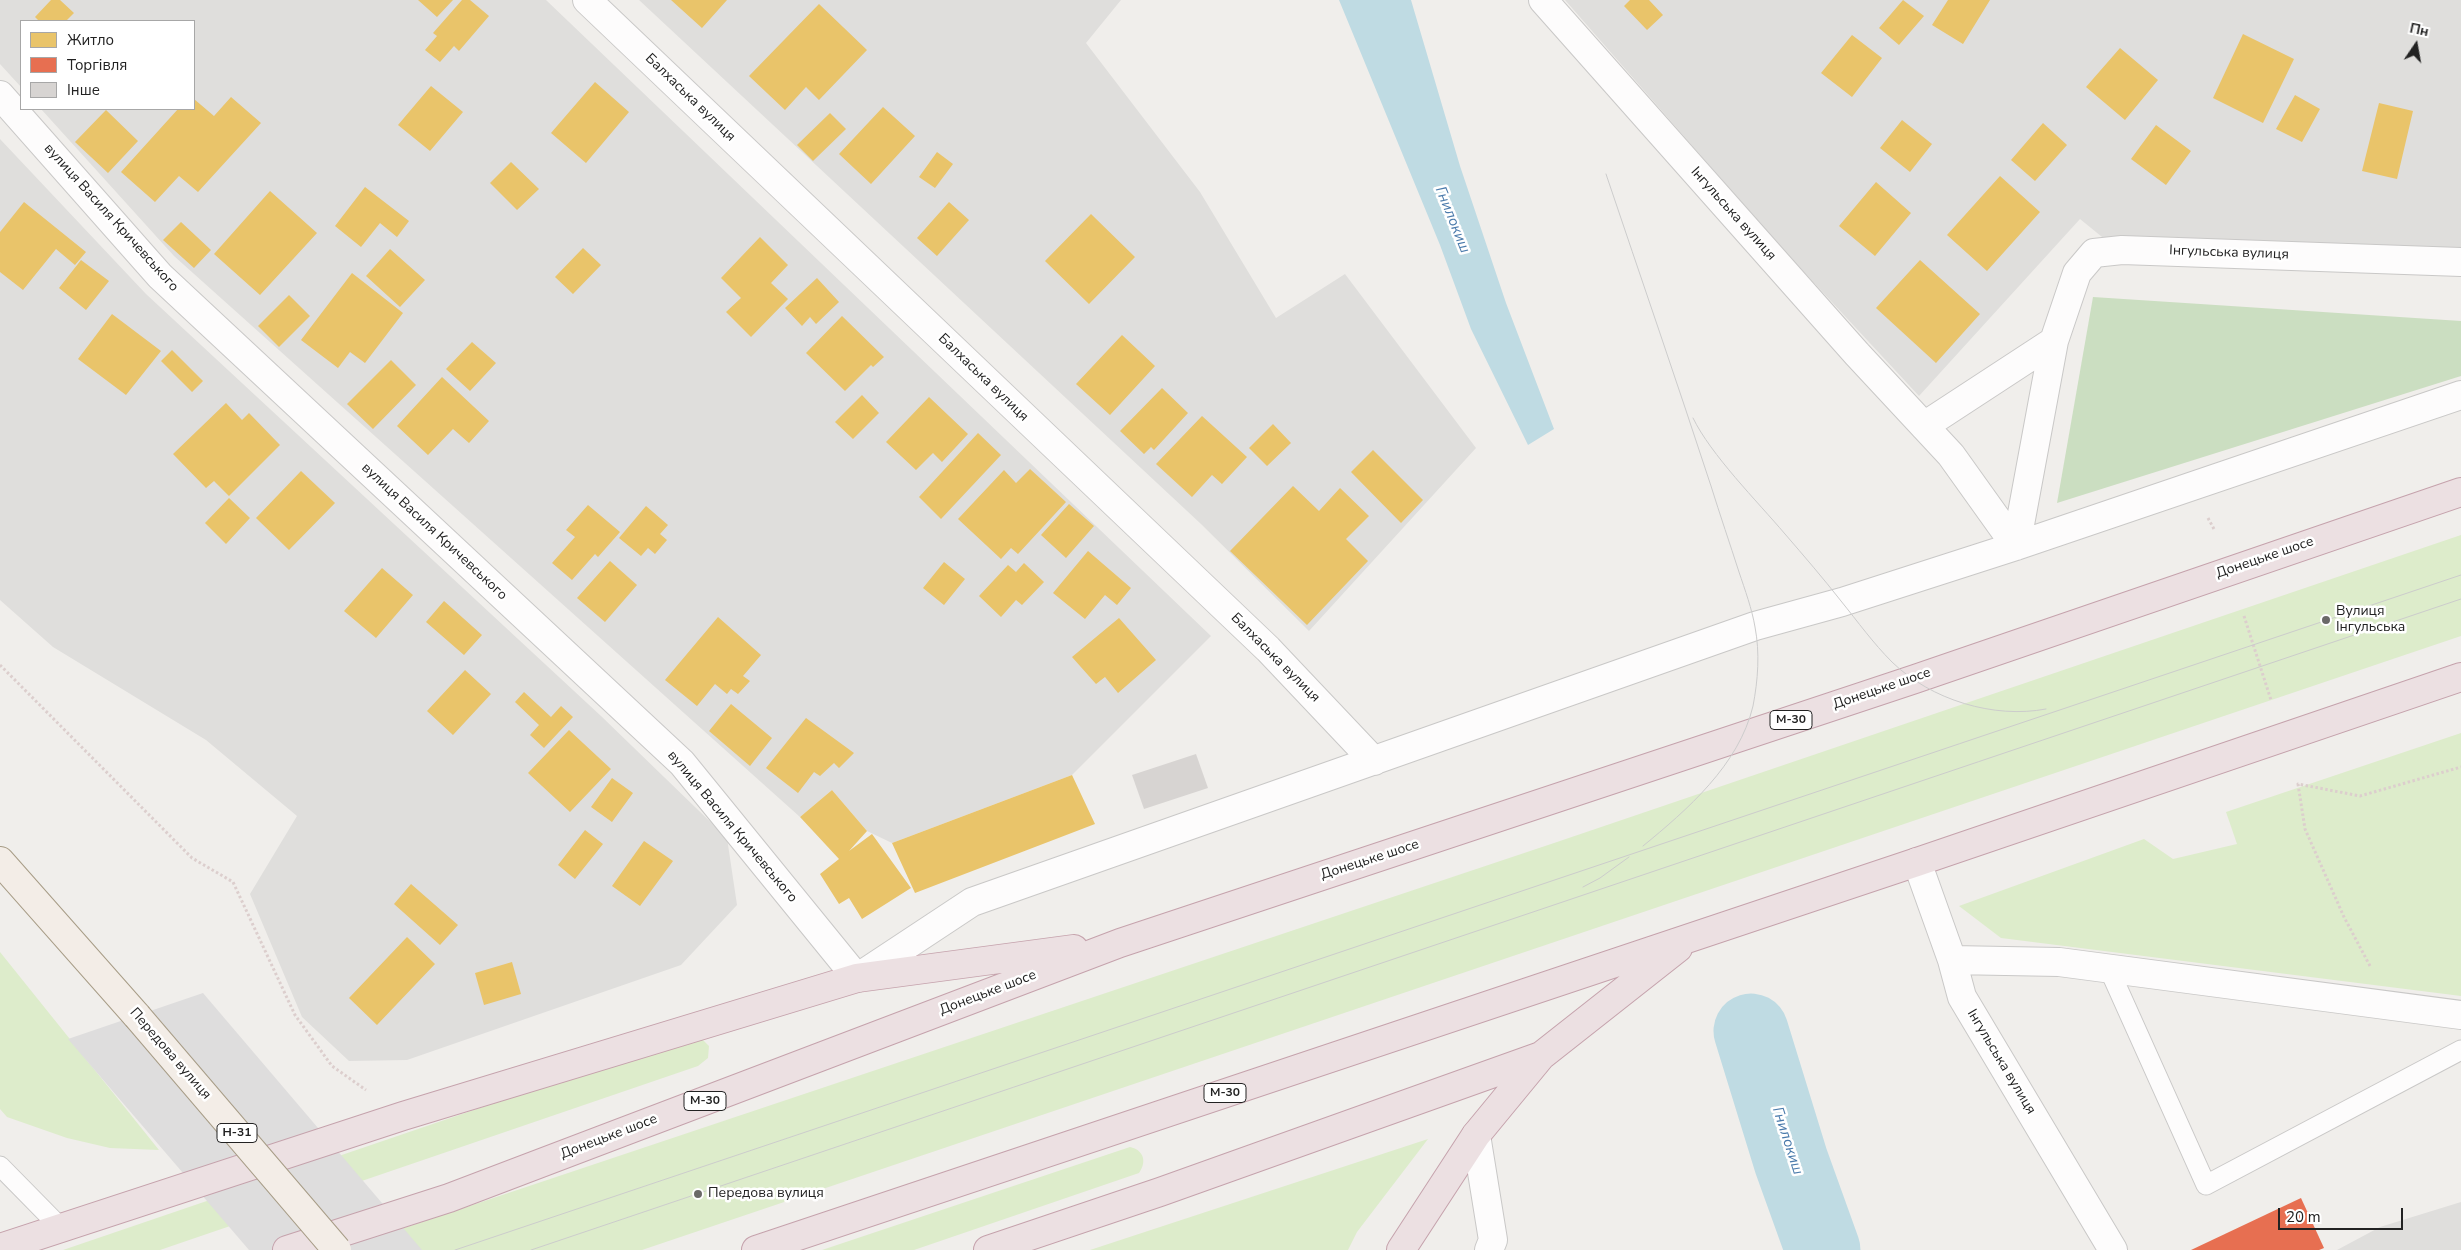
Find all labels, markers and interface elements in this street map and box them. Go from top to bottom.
text: Пн [2408,19,2431,41]
legend [20,20,195,110]
north arrow [2391,20,2441,70]
text: Житло [67,30,114,50]
street label: Балхаська вулиця [641,51,739,145]
text: Торгівля [67,55,127,75]
text: Інше [67,80,100,100]
street label: вулиця Василя Кричевського [40,141,182,295]
street label: Інгульська вулиця [1687,164,1779,264]
water label: Гнилокиш [1431,184,1473,256]
street label: Інгульська вулиця [2169,243,2289,263]
street label: Балхаська вулиця [934,331,1032,425]
street label: вулиця Василя Кричевського [358,460,510,604]
street label: Донецьке шосе [2214,533,2316,583]
place label: Вулиця Інгульська [2336,604,2405,636]
street label: Балхаська вулиця [1227,610,1323,706]
marker: Вулиця Інгульська [2320,614,2332,626]
street label: Донецьке шосе [1831,664,1933,714]
road number: М-30 [1770,710,1812,730]
street label: вулиця Василя Кричевського [663,748,801,906]
street label: Донецьке шосе [1319,836,1421,884]
street label: Донецьке шосе [937,967,1039,1019]
street label: Передова вулиця [126,1005,214,1103]
street label: Інгульська вулиця [1963,1006,2039,1118]
road number: М-30 [1204,1084,1246,1102]
road number: М-30 [684,1092,726,1110]
water label: Гнилокиш [1768,1105,1806,1177]
street label: Донецьке шосе [558,1111,660,1163]
road number: Н-31 [217,1124,257,1142]
place label: Передова вулиця [708,1186,824,1202]
marker: Передова вулиця [692,1188,704,1200]
scale bar [2281,1198,2406,1230]
text: 20 m [2286,1207,2321,1227]

